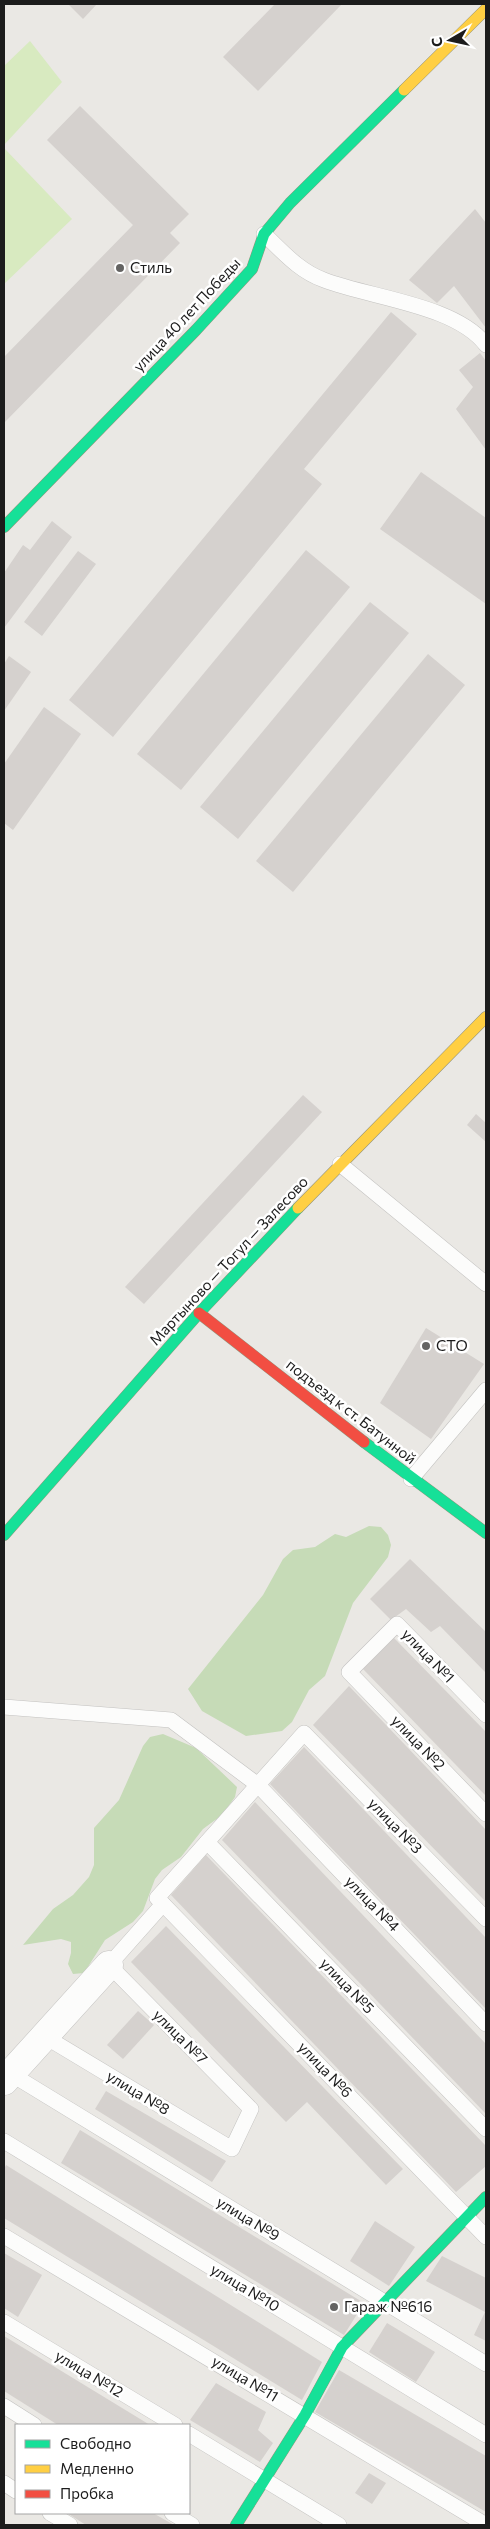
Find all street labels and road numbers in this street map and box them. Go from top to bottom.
street label: улица 40 лет Победы [129,254,244,375]
street label: Мартыново — Тогул — Залесово [145,1172,311,1348]
street label: подъезд к ст. Батунной [283,1355,420,1467]
street label: улица №1 [399,1625,459,1686]
street label: улица №2 [388,1711,449,1774]
street label: улица №3 [365,1794,427,1857]
street label: улица №4 [342,1872,404,1935]
street label: улица №5 [317,1954,379,2017]
street label: улица №7 [150,2005,212,2067]
street label: улица №6 [295,2038,357,2101]
street label: улица №8 [104,2066,173,2118]
street label: улица №9 [214,2192,283,2244]
street label: улица №10 [208,2259,283,2315]
street label: улица №12 [52,2346,127,2400]
street label: улица №11 [209,2351,282,2405]

